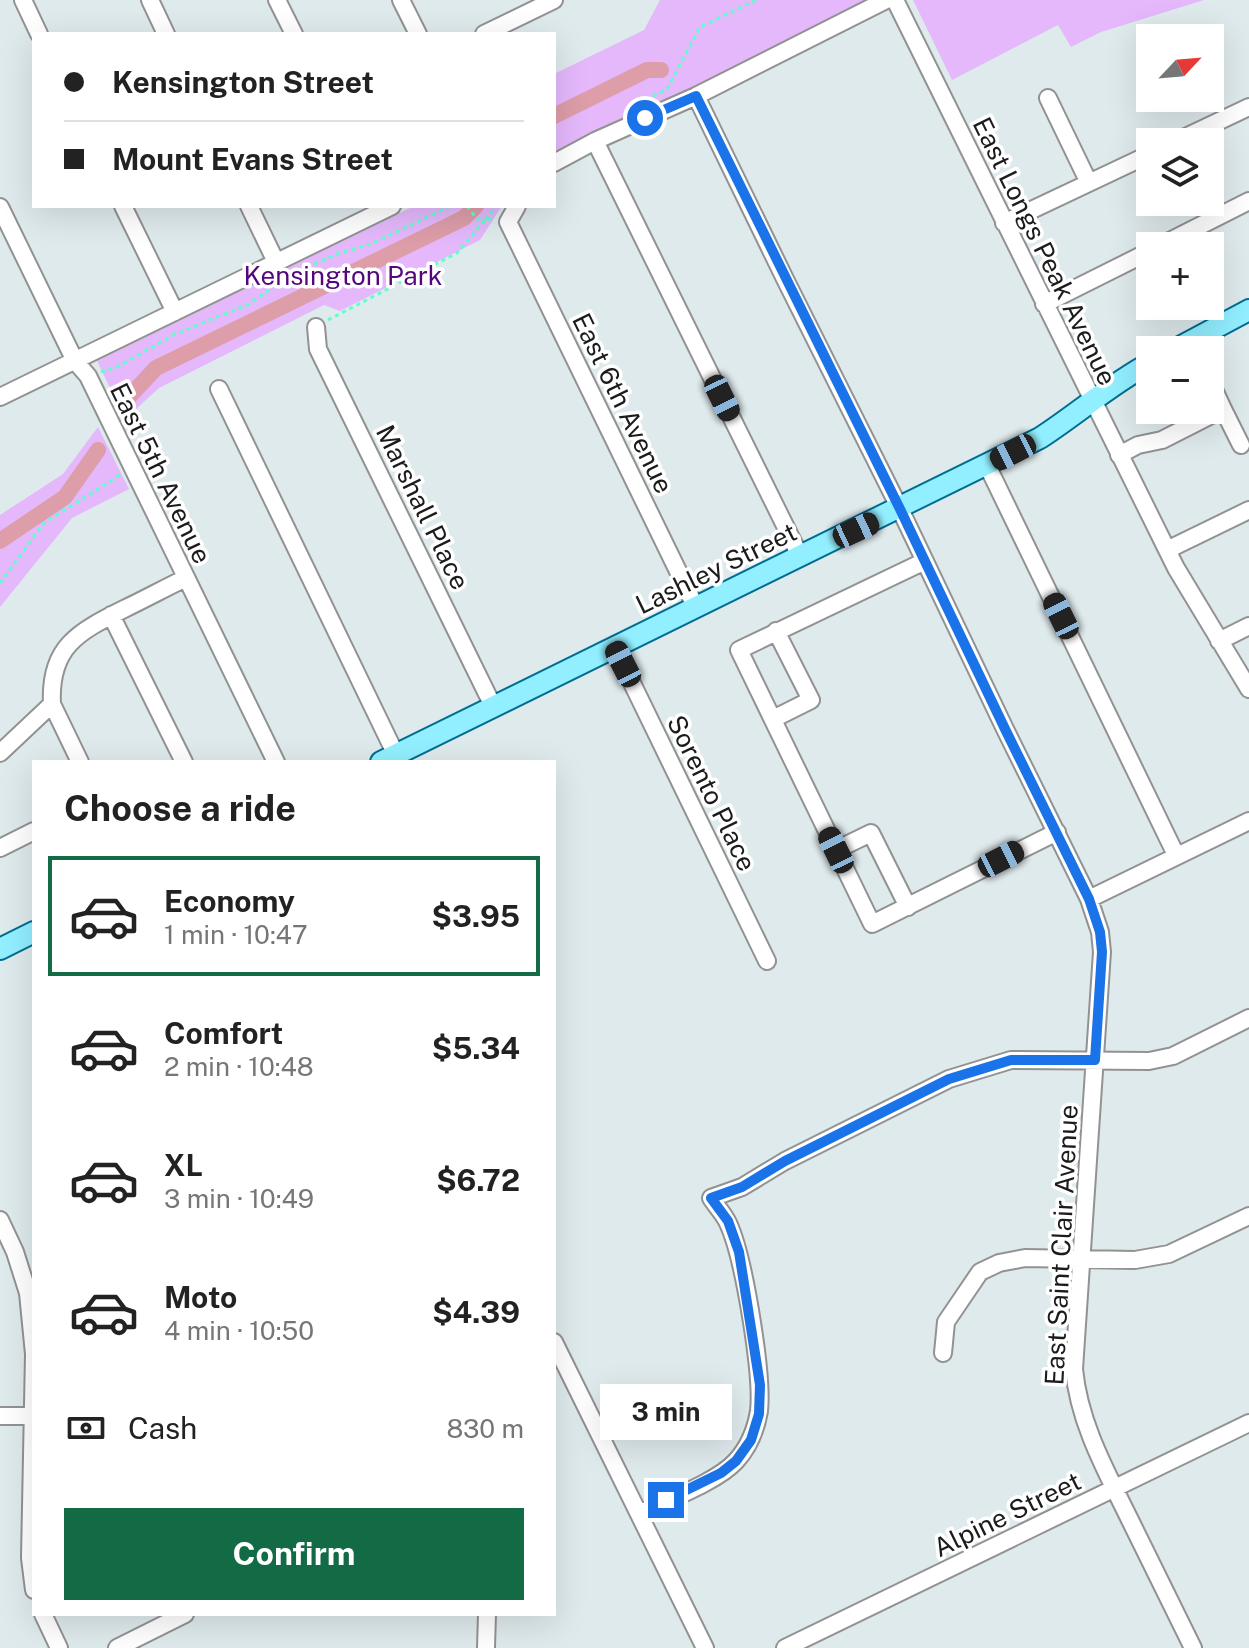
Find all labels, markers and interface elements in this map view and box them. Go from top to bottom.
north arrow [1136,24,1224,112]
map controls [1136,24,1224,424]
text: Kensington Street [112,64,374,100]
route start [627,100,663,136]
street label: East Longs Peak Avenue [967,112,1123,390]
button: layers [1136,128,1224,216]
text: Mount Evans Street [112,141,393,177]
button: + [1136,232,1224,320]
park label: Kensington Park [244,260,442,291]
street label: East 6th Avenue [566,308,680,498]
button: − [1136,336,1224,424]
car [701,371,743,425]
street label: East 5th Avenue [104,378,218,568]
street label: Marshall Place [370,420,476,594]
car [986,430,1040,474]
car [829,509,883,551]
street label: Lashley Street [631,516,801,620]
car [1040,589,1082,643]
car [601,637,645,691]
street label: Sorento Place [661,710,763,876]
text: Choose a ride [64,787,296,829]
car [815,823,857,877]
car [974,837,1028,881]
icon: car [68,880,140,952]
text: Economy [164,883,295,919]
text: $3.95 [432,898,520,934]
text: 1 min · 10:47 [164,919,308,950]
icon: car [68,1012,140,1084]
text: Comfort [164,1015,283,1051]
text: $5.34 [432,1030,520,1066]
text: 2 min · 10:48 [164,1051,314,1082]
street label: East Saint Clair Avenue [1038,1104,1084,1386]
icon: car [68,1144,140,1216]
text: XL [164,1147,203,1183]
text: $6.72 [436,1162,520,1198]
text: 3 min · 10:49 [164,1183,314,1214]
icon: car [68,1276,140,1348]
text: Moto [164,1279,237,1315]
text: $4.39 [432,1294,520,1330]
text: 4 min · 10:50 [164,1315,314,1346]
callout: 3 min [600,1384,732,1440]
text: 3 min [632,1396,700,1427]
icon: cash [64,1406,108,1450]
text: Cash [128,1410,197,1446]
text: 830 m [446,1413,524,1444]
street label: Alpine Street [928,1465,1086,1563]
route end [648,1482,684,1518]
button: Confirm [64,1508,524,1600]

